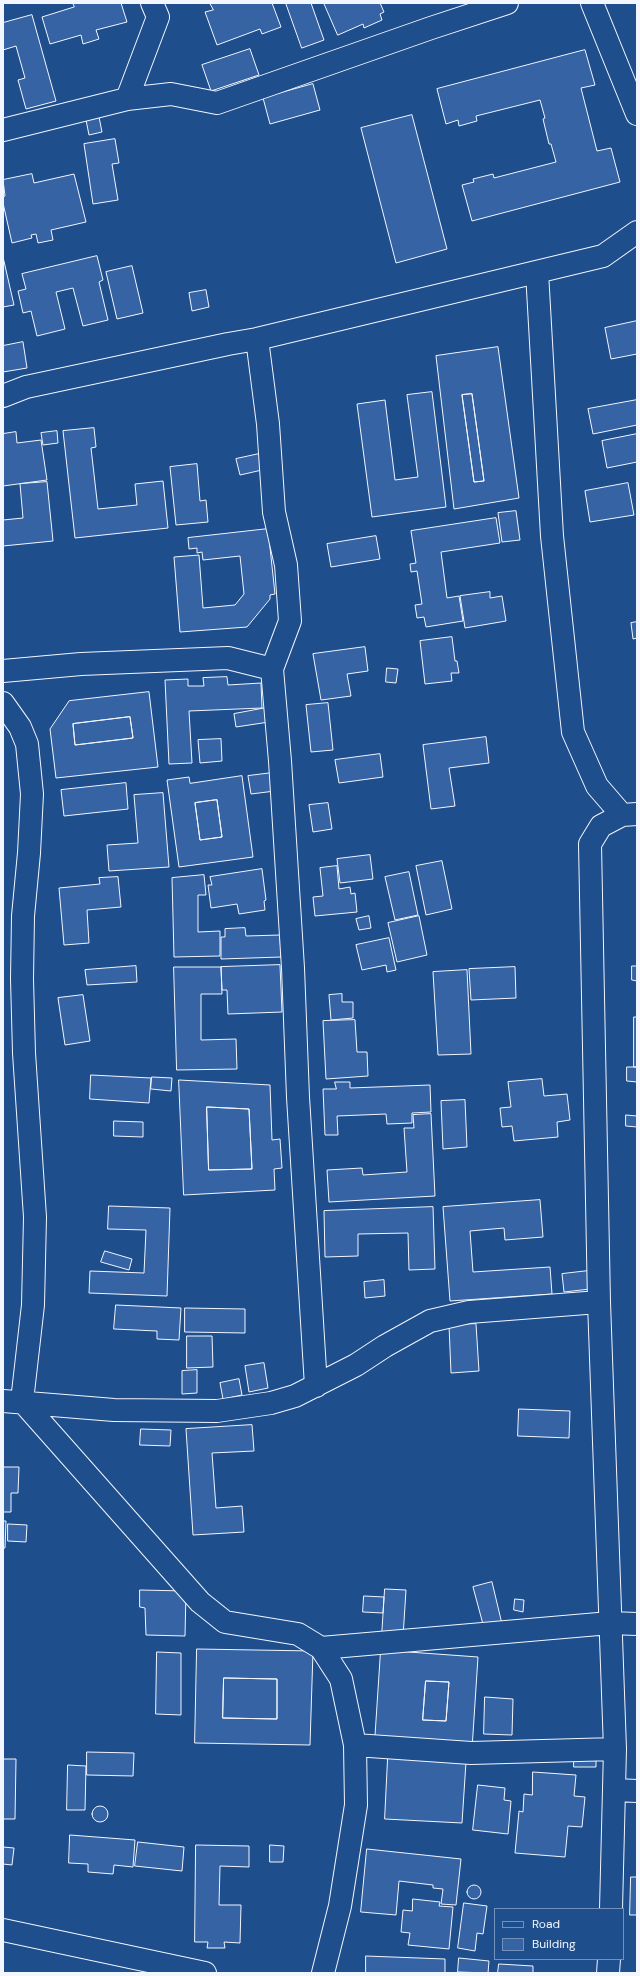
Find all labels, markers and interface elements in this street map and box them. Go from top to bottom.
legend [494,1908,624,1960]
text: Road [532,1916,560,1932]
text: Building [532,1936,576,1952]

